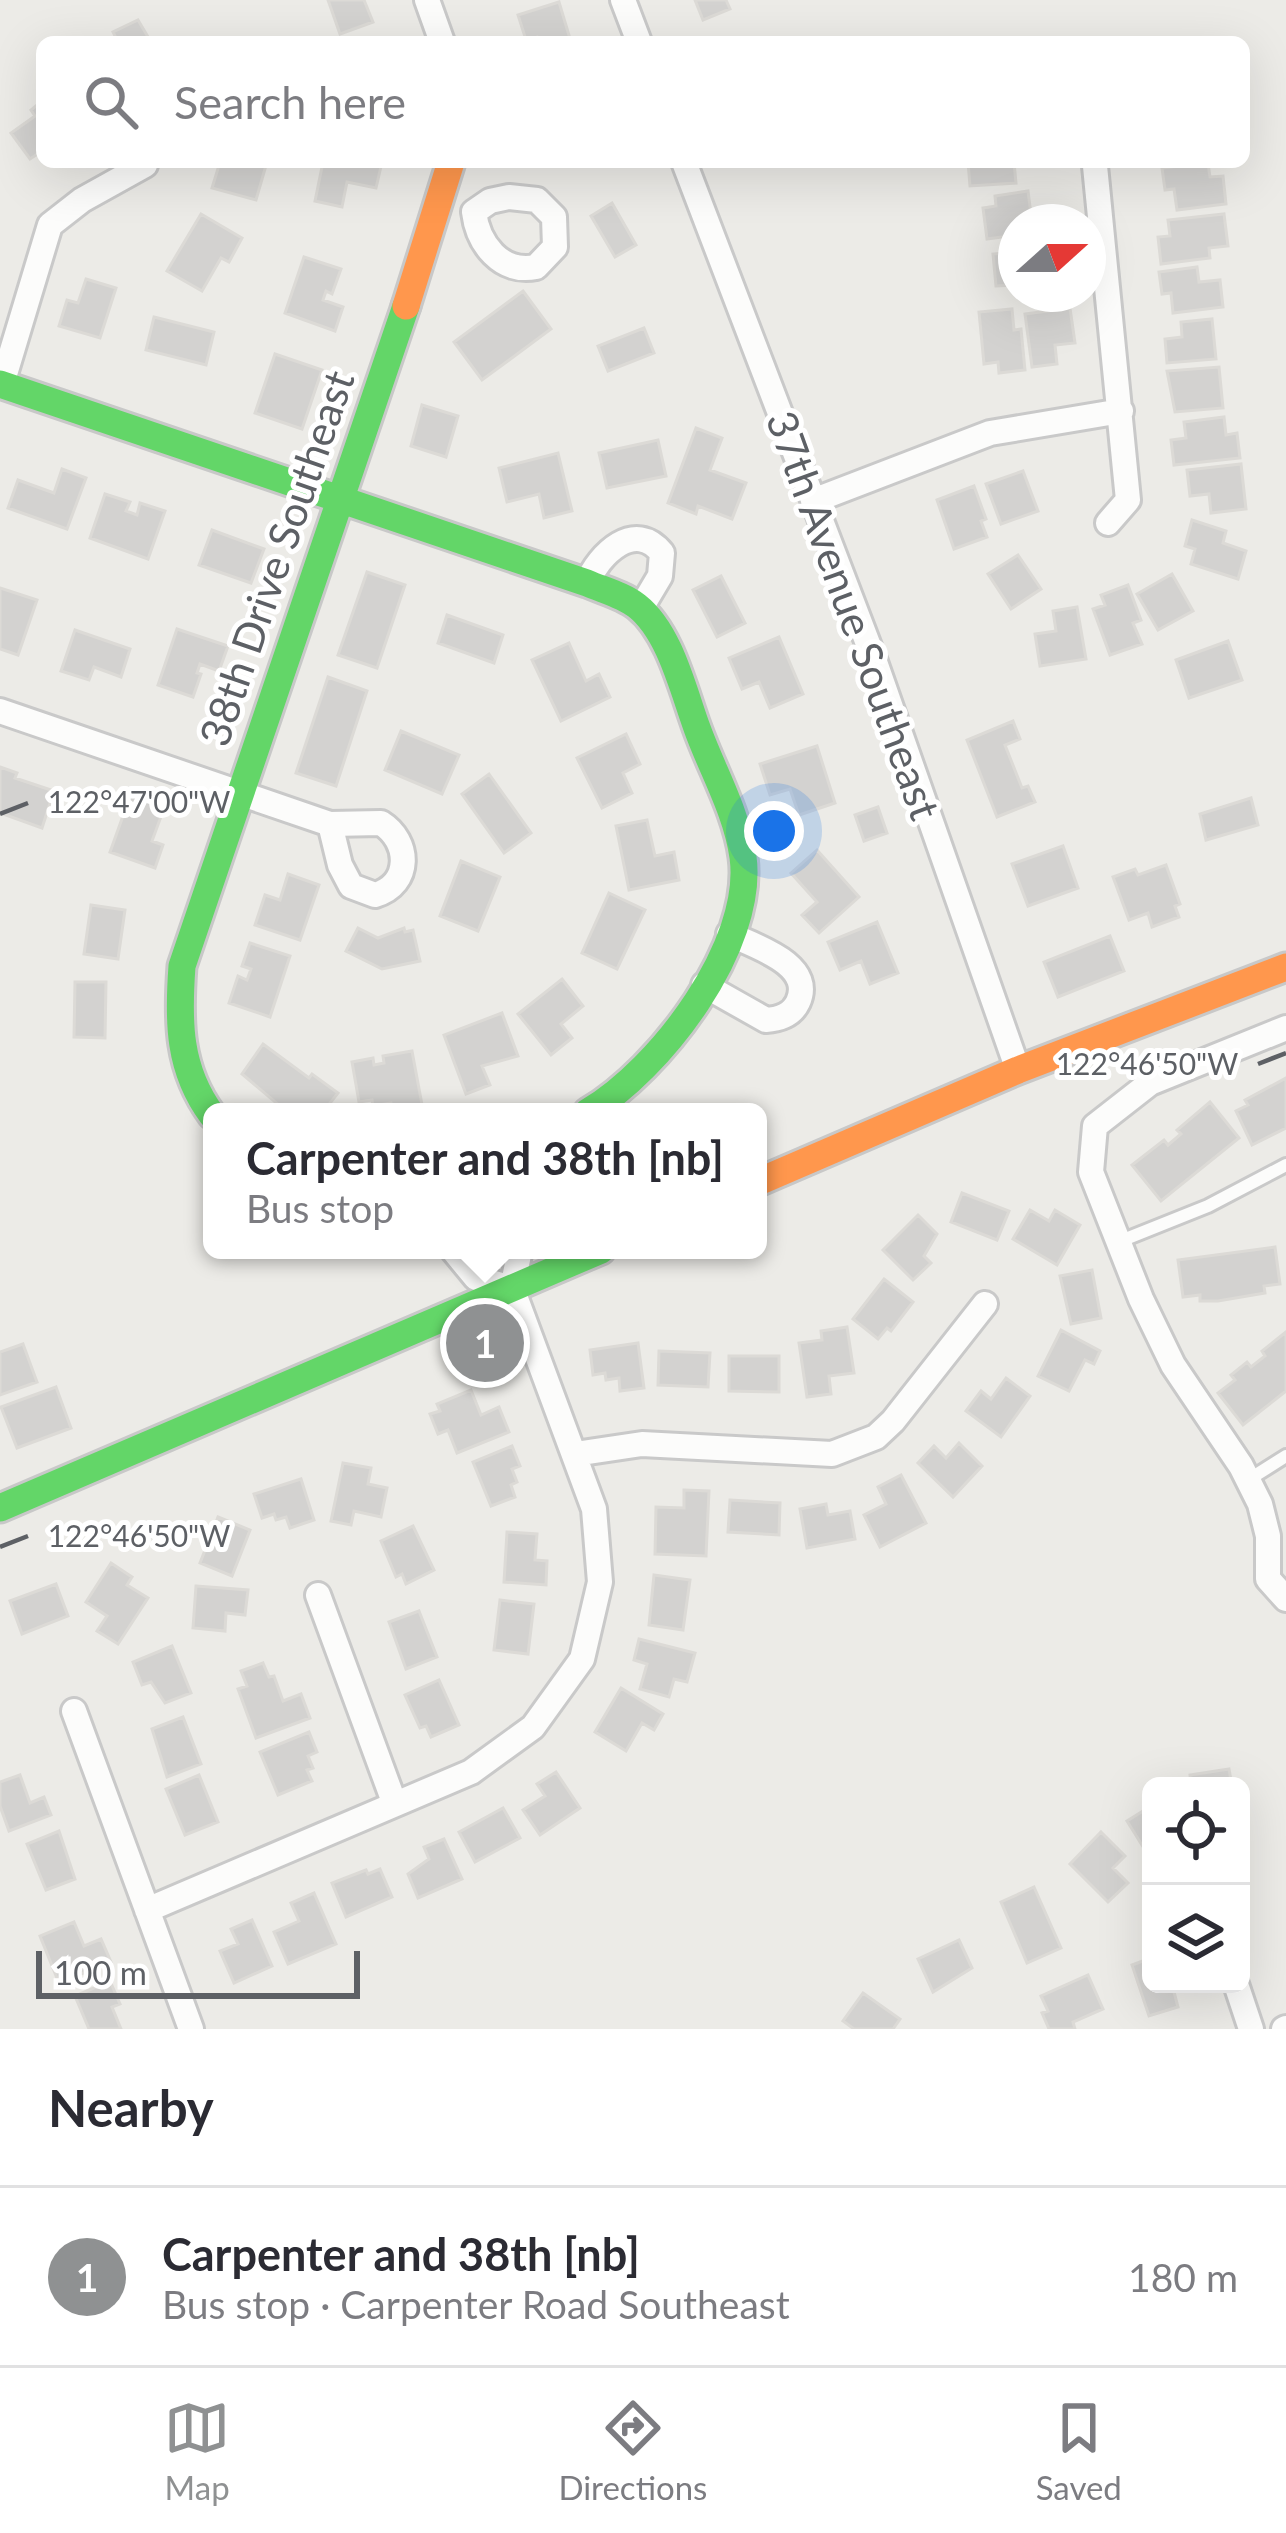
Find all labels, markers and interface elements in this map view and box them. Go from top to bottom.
search box [36,36,1250,168]
icon: search [78,69,144,135]
text: Search here [174,75,406,129]
north arrow [998,204,1106,312]
street label: 38th Drive Southeast [188,364,364,752]
street label: 37th Avenue Southeast [757,404,951,826]
text: 122°47'00"W [48,783,230,819]
your location [744,801,804,861]
text: 122°46'50"W [1056,1045,1238,1081]
popup [203,1103,767,1259]
text: Carpenter and 38th [nb] [246,1131,724,1185]
text: Bus stop [246,1185,394,1231]
pin: 1 [446,1298,524,1388]
text: 122°46'50"W [48,1517,230,1553]
map controls [1142,1777,1250,1993]
button: locate [1142,1777,1250,1885]
button: layers [1142,1885,1250,1993]
scale bar [36,1945,360,1998]
text: 100 m [54,1952,147,1992]
text: Nearby [48,2077,214,2138]
text: Carpenter and 38th [nb] [162,2227,640,2281]
text: 1 [76,2254,98,2300]
text: 180 m [1128,2254,1238,2300]
text: Bus stop · Carpenter Road Southeast [162,2281,790,2327]
tab: Map [164,2395,230,2507]
tab: Directions [558,2395,707,2507]
tab: Saved [1036,2395,1122,2507]

